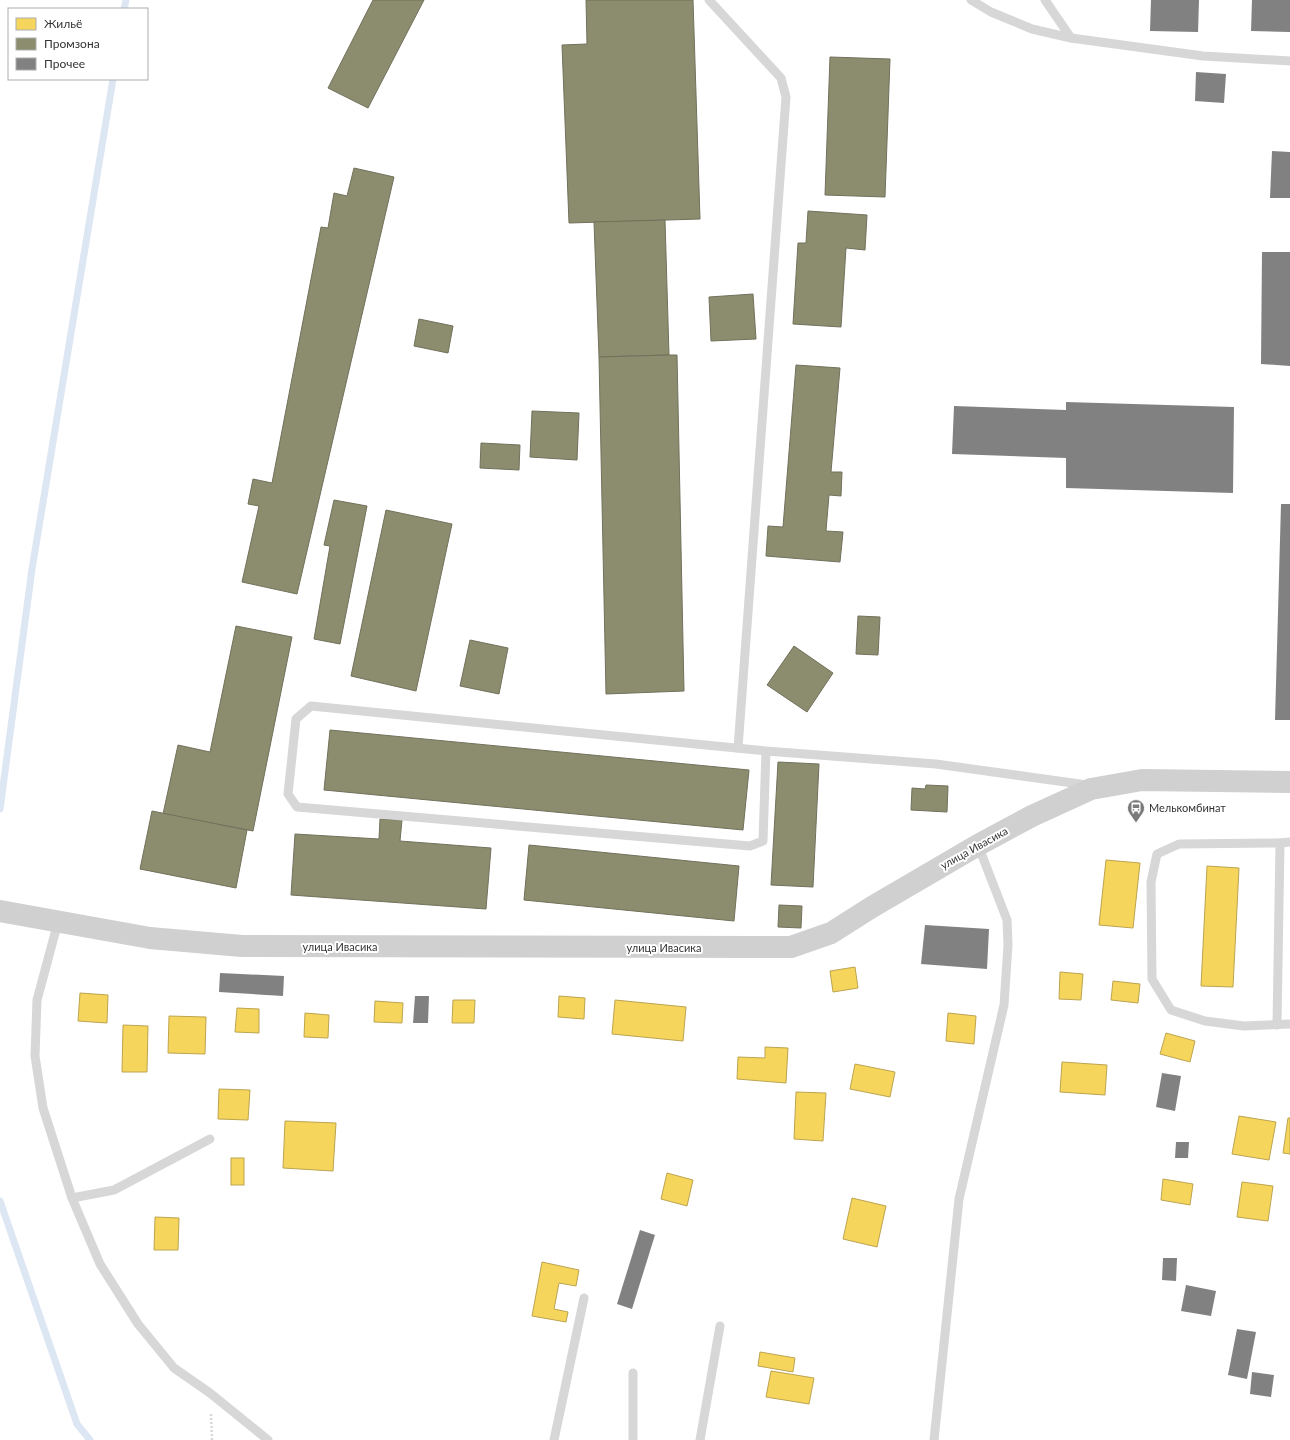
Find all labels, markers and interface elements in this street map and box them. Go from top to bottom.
legend [8,8,148,80]
text: Жильё [44,16,82,31]
text: Промзона [44,36,100,51]
text: Прочее [44,56,85,71]
bus stop icon: Мелькомбинат [1126,798,1146,823]
place label: Мелькомбинат [1149,801,1226,814]
street label: улица Ивасика [938,824,1010,871]
street label: улица Ивасика [303,940,377,953]
street label: улица Ивасика [627,941,701,954]

